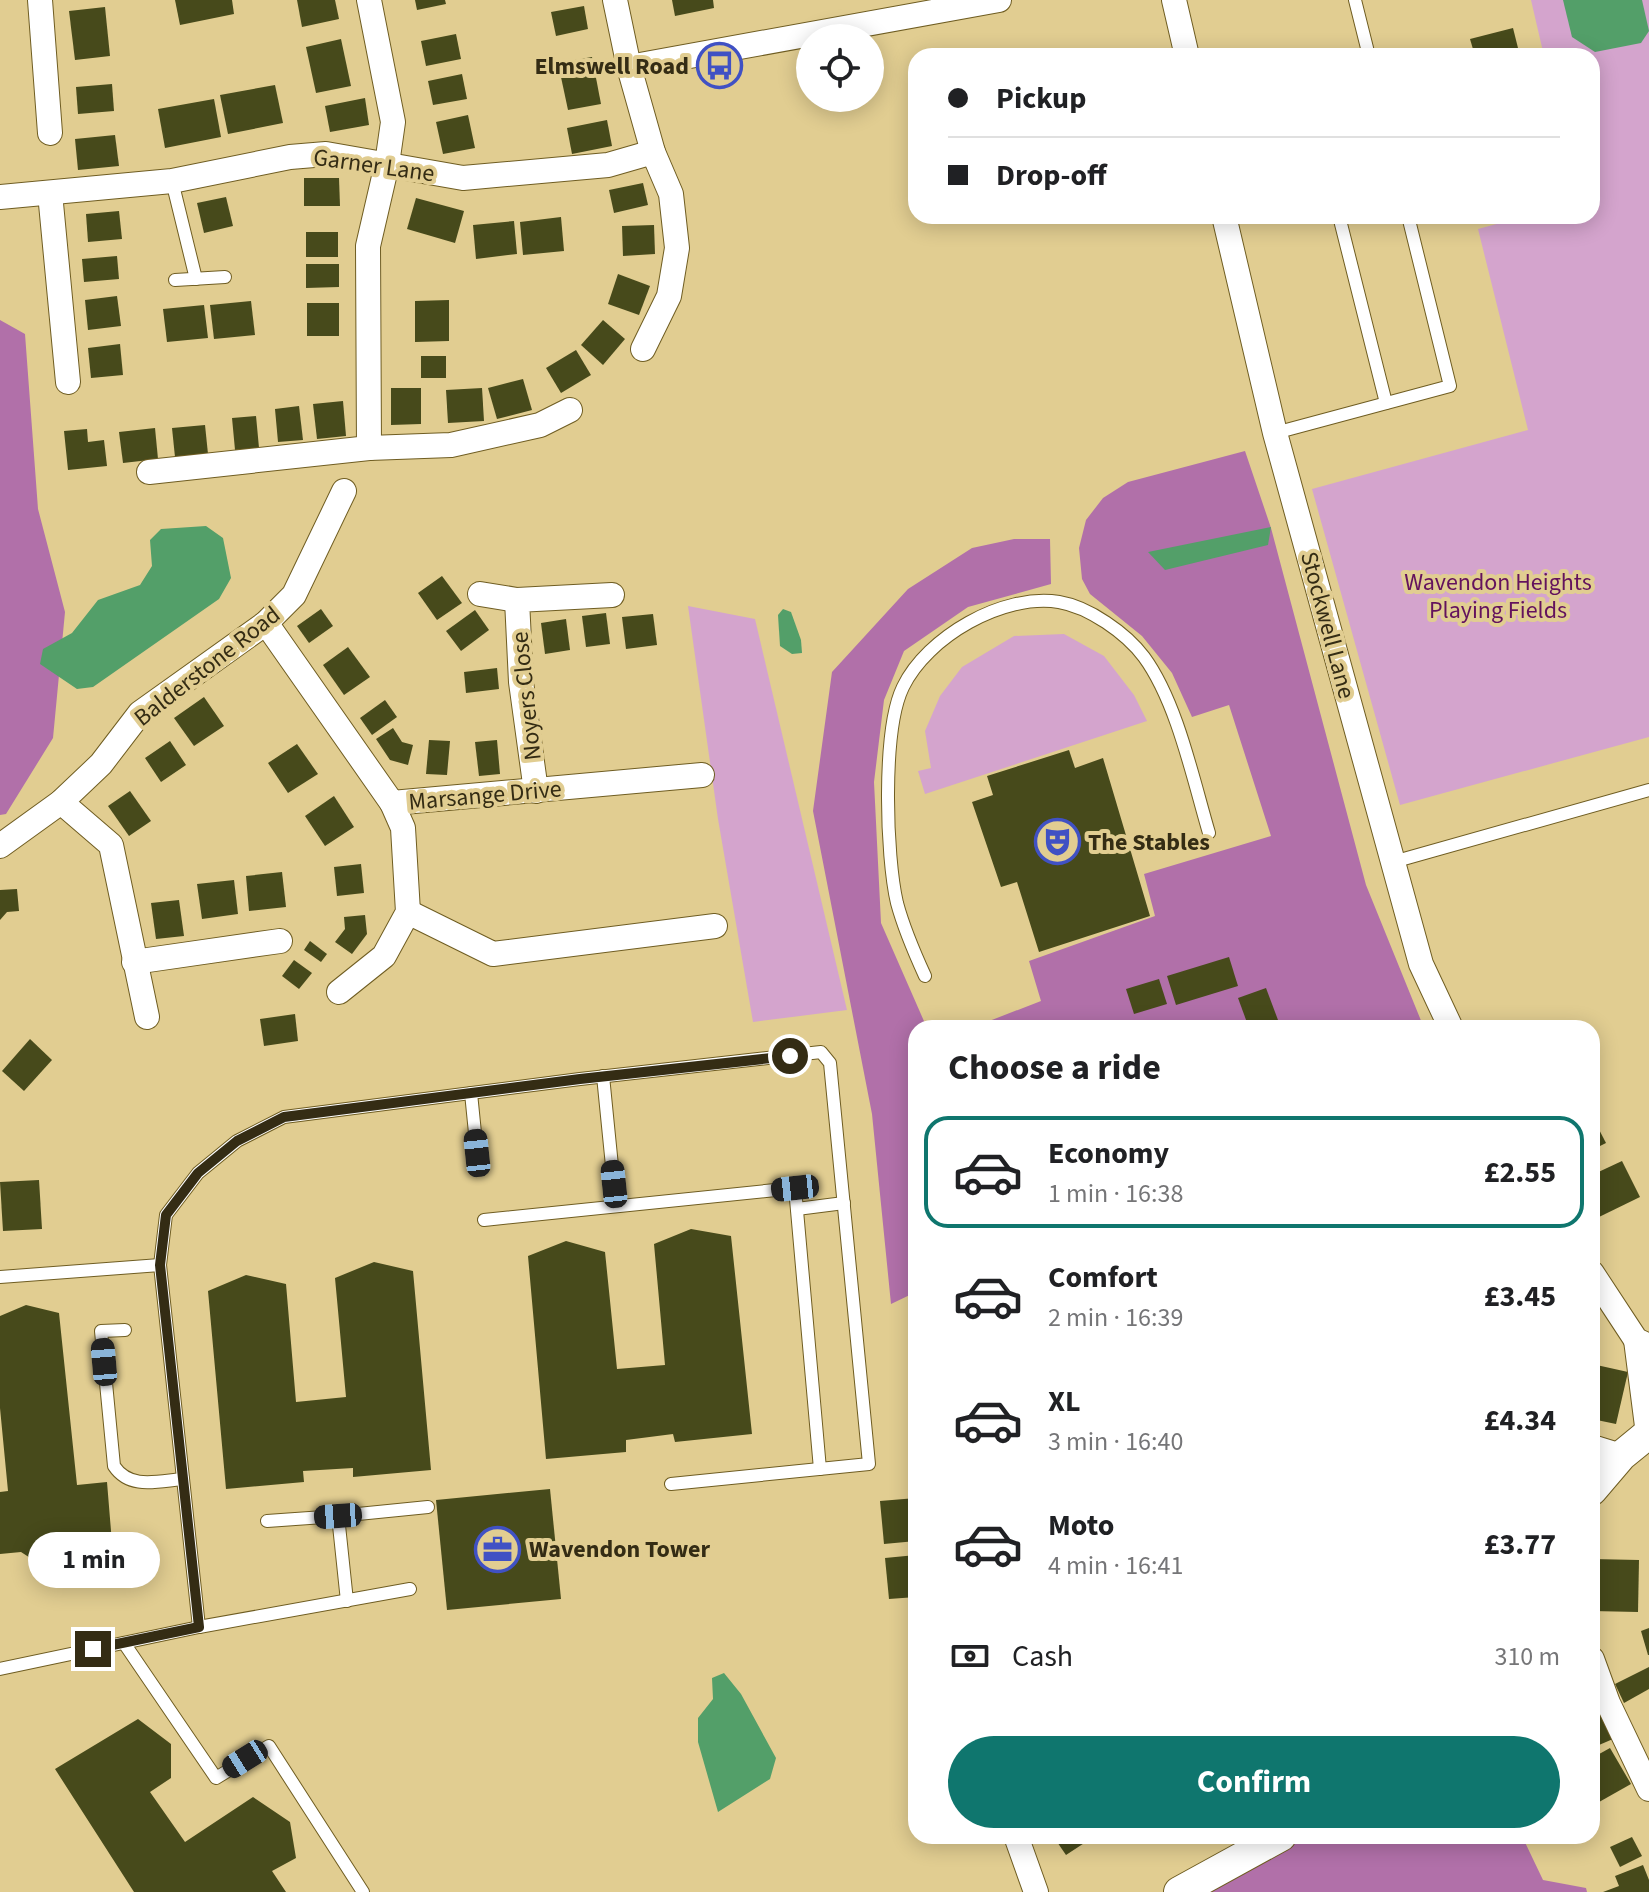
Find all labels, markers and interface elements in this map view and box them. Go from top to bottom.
map controls [796,24,884,112]
button: locate [796,24,884,112]
bus stop icon: Elmswell Road [696,42,744,90]
place label: Elmswell Road [534,49,689,84]
text: Pickup [996,77,1086,120]
street label: Garner Lane [311,140,437,191]
text: Drop-off [996,154,1107,197]
street label: Stockwell Lane [1291,548,1364,702]
park label: Wavendon Heights Playing Fields [1404,565,1592,628]
street label: Balderstone Road [127,598,288,735]
street label: Noyers Close [502,630,551,762]
street label: Marsange Drive [407,771,563,820]
theatre icon: The Stables [1033,818,1081,866]
place label: The Stables [1088,825,1210,860]
route start [772,1038,808,1074]
text: Choose a ride [948,1042,1161,1093]
car [463,1128,491,1178]
text: Economy [1048,1132,1169,1175]
icon: car [952,1136,1024,1208]
text: £2.55 [1484,1151,1556,1194]
car [600,1159,628,1209]
car [770,1174,820,1202]
text: 1 min · 16:38 [1048,1175,1183,1212]
text: Comfort [1048,1256,1158,1299]
icon: car [952,1260,1024,1332]
text: £3.45 [1484,1275,1556,1318]
text: 2 min · 16:39 [1048,1299,1183,1336]
car [90,1337,118,1387]
text: XL [1048,1380,1081,1423]
icon: car [952,1384,1024,1456]
text: £4.34 [1484,1399,1556,1442]
text: 3 min · 16:40 [1048,1423,1183,1460]
car [313,1502,363,1530]
text: Moto [1048,1504,1114,1547]
icon: car [952,1508,1024,1580]
text: £3.77 [1484,1523,1556,1566]
office icon: Wavendon Tower [474,1525,522,1573]
place label: Wavendon Tower [529,1532,710,1567]
callout: 1 min [27,1533,159,1589]
text: 1 min [62,1541,126,1578]
text: 4 min · 16:41 [1048,1547,1183,1584]
route end [75,1631,111,1667]
icon: cash [948,1634,992,1678]
text: Cash [1012,1635,1073,1678]
text: 310 m [1494,1638,1560,1675]
car [218,1736,272,1782]
button: Confirm [948,1736,1560,1828]

